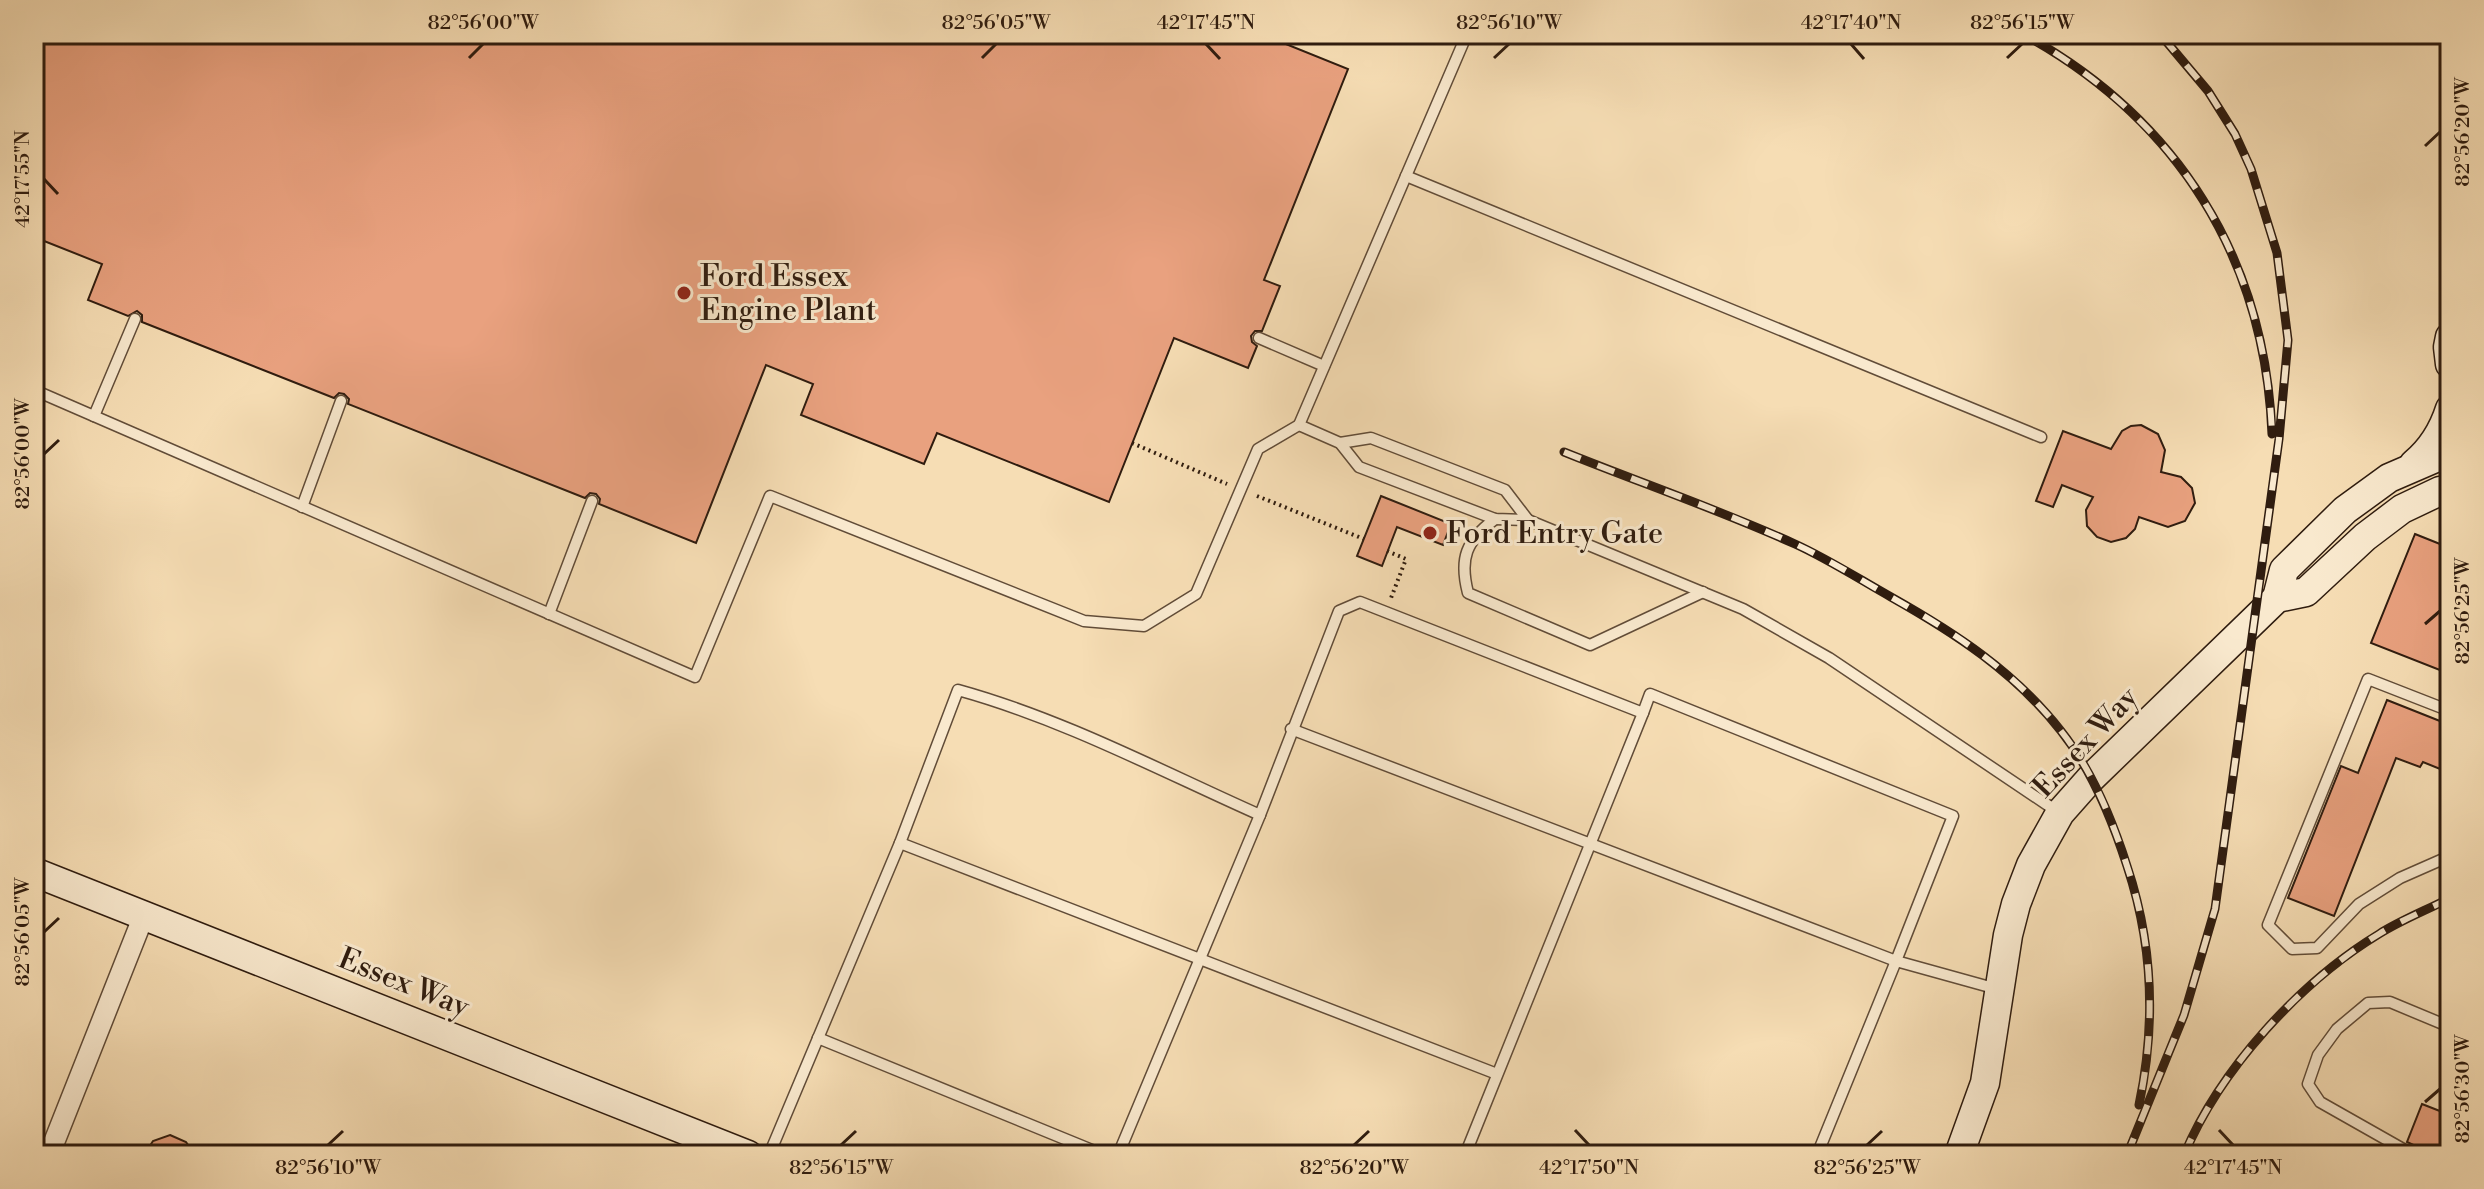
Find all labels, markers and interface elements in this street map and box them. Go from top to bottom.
text: 82°56'00"W [427,11,539,36]
text: 82°56'05"W [942,11,1051,36]
text: 42°17'45"N [1157,11,1255,36]
text: 82°56'10"W [1456,11,1563,36]
text: 42°17'40"N [1801,11,1901,36]
text: 82°56'15"W [1970,11,2075,36]
text: 82°56'20"W [2451,77,2476,187]
text: 42°17'55"N [11,130,36,228]
place label: Ford Essex Engine Plant [700,258,877,330]
marker: Ford Essex Engine Plant [675,284,693,302]
text: 82°56'00"W [11,398,36,510]
place label: Ford Entry Gate [1446,515,1663,553]
marker: Ford Entry Gate [1421,524,1439,542]
text: 82°56'25"W [2451,557,2476,665]
street label: Essex Way [2025,679,2147,806]
text: 82°56'05"W [11,877,36,986]
street label: Essex Way [332,939,475,1027]
text: 82°56'30"W [2451,1034,2476,1143]
text: 82°56'10"W [275,1156,382,1181]
text: 82°56'15"W [789,1156,894,1181]
text: 82°56'20"W [1299,1156,1409,1181]
text: 42°17'50"N [1539,1156,1639,1181]
text: 82°56'25"W [1814,1156,1921,1181]
text: 42°17'45"N [2184,1156,2282,1181]

